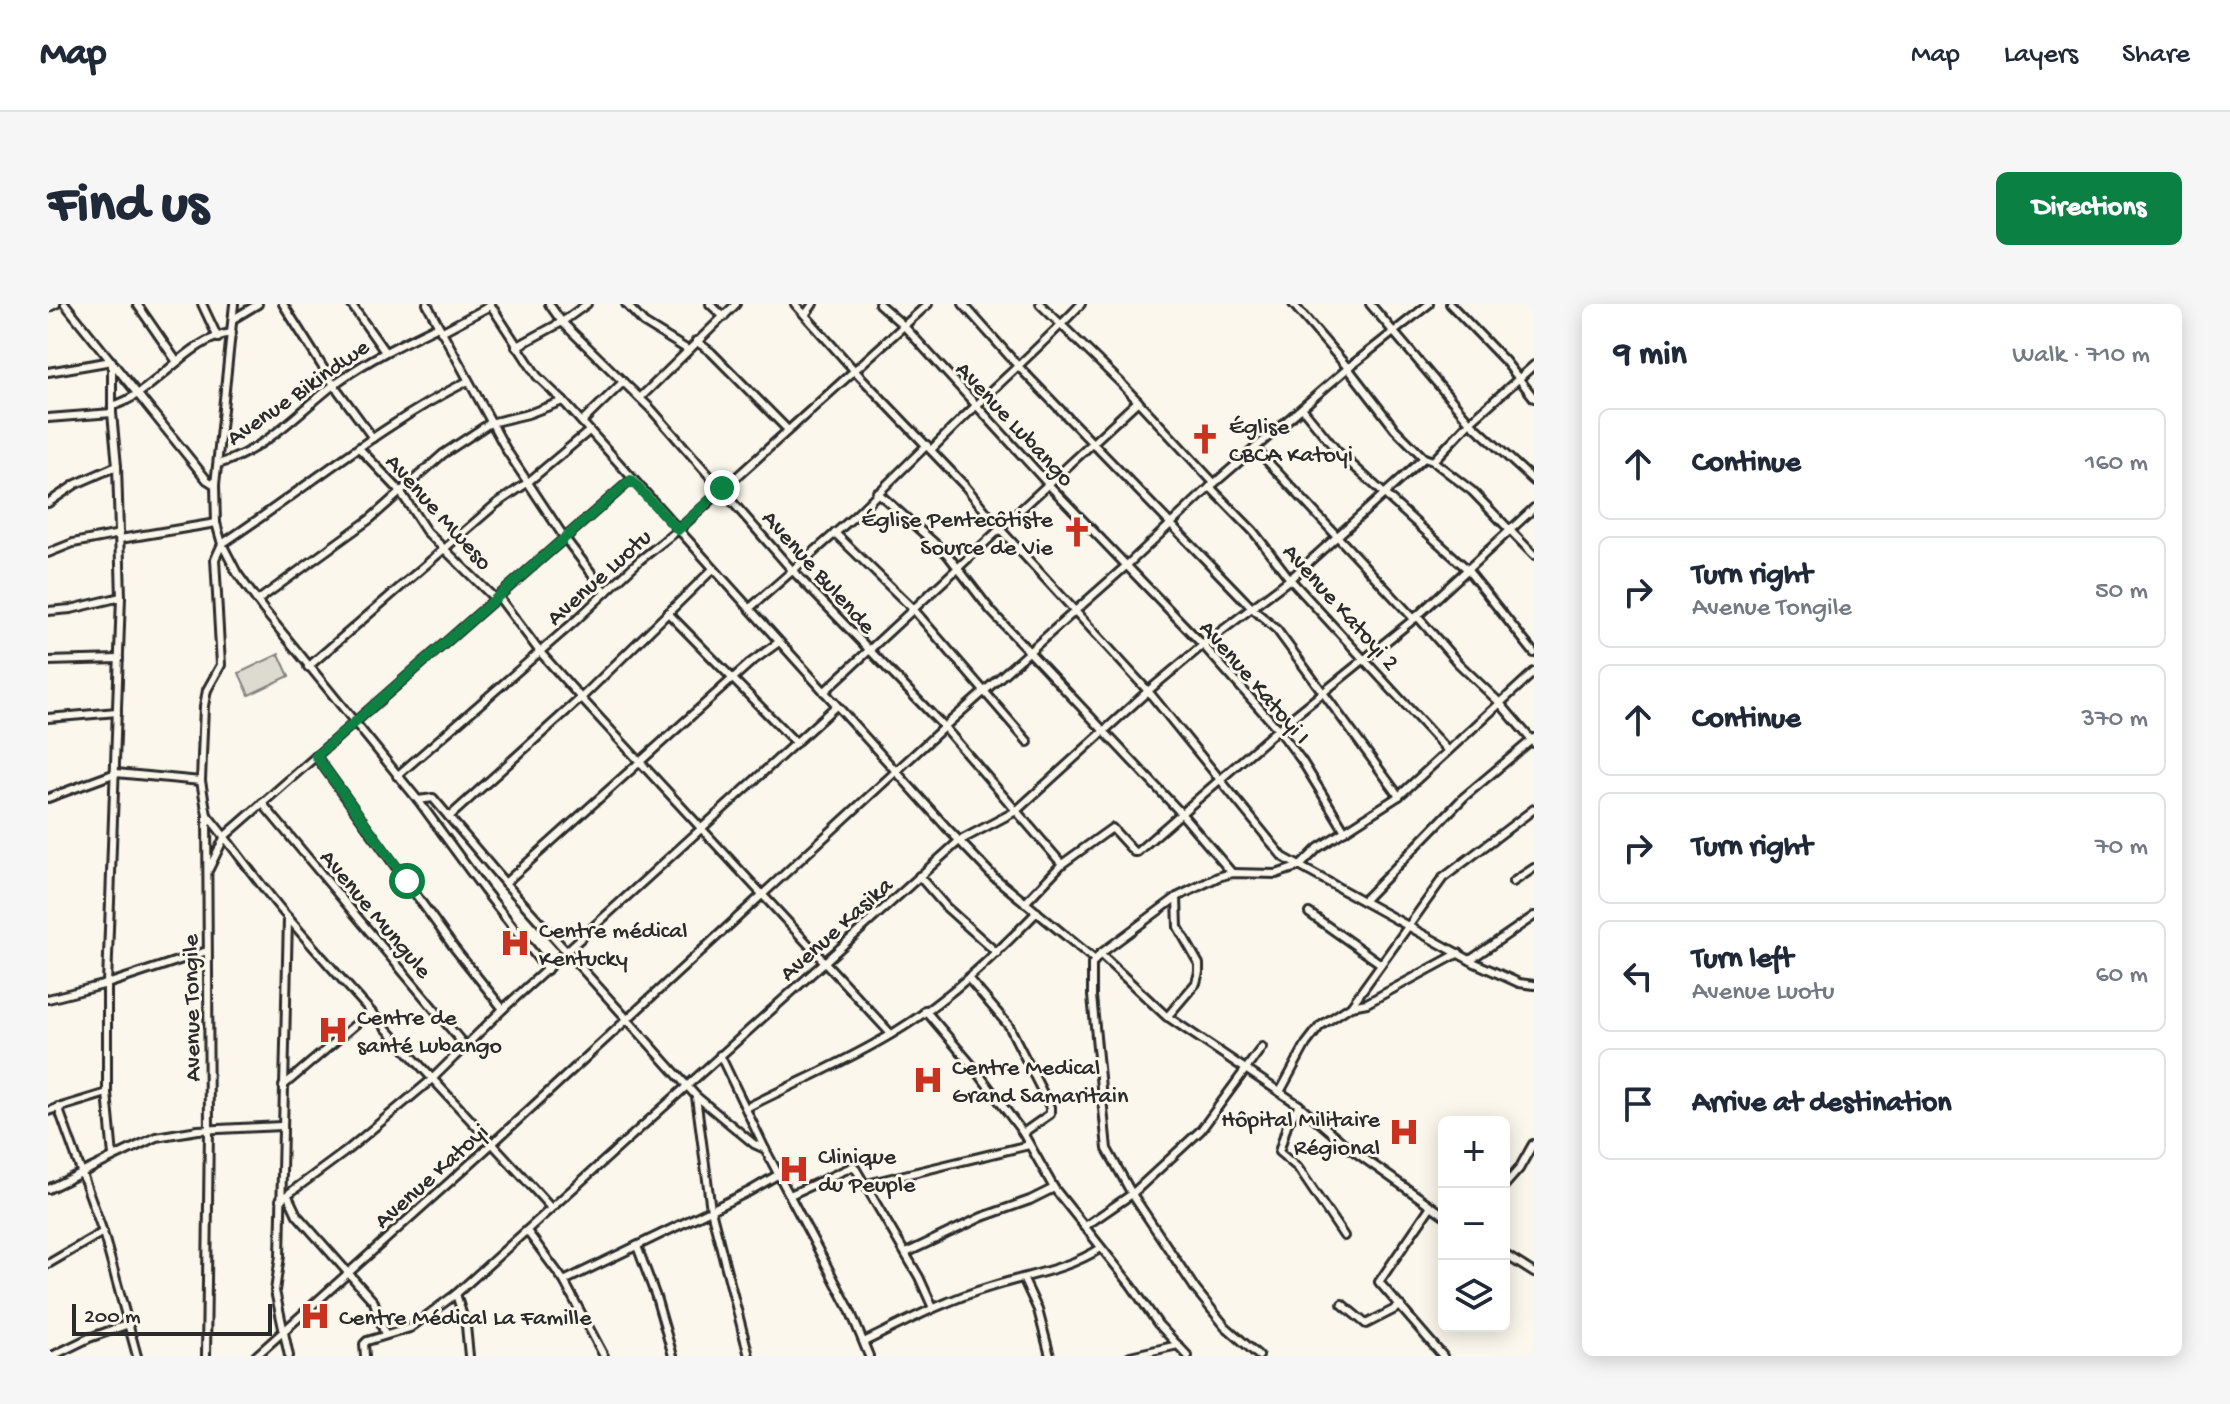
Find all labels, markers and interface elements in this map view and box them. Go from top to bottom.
text: Map [40,33,106,77]
text: Map [1911,39,1960,72]
text: Layers [2004,39,2078,72]
text: Share [2122,39,2190,72]
button: Directions [1996,172,2182,245]
text: Find us [48,175,208,241]
street label: Avenue Bikindwe [222,334,377,454]
text: 9 min [1614,336,1687,376]
text: Walk · 710 m [2012,341,2150,372]
street label: Avenue Lubango [948,356,1079,494]
place label: Église CBCA Katoyi [1229,414,1353,471]
church icon: Église CBCA Katoyi [1188,422,1222,456]
icon: ahead [1616,442,1660,486]
text: Continue [1692,447,1801,482]
street label: Avenue Mweso [378,449,497,578]
text: 160 m [2085,449,2148,480]
route end [704,470,740,506]
street label: Avenue Bulende [754,505,881,642]
place label: Église Pentecôtiste Source de Vie [861,507,1054,564]
church icon: Église Pentecôtiste Source de Vie [1060,515,1094,549]
street label: Avenue Luotu [542,524,659,633]
street label: Avenue Katoyi 2 [1275,539,1404,678]
text: Turn right [1692,559,1812,594]
icon: right [1616,570,1660,614]
text: 50 m [2095,577,2148,608]
text: Avenue Tongile [1692,594,1852,625]
street label: Avenue Katoyi I [1192,615,1315,751]
icon: ahead [1616,698,1660,742]
text: Continue [1692,703,1801,738]
text: 370 m [2082,705,2148,736]
icon: right [1616,826,1660,870]
text: Turn right [1692,831,1812,866]
text: 70 m [2095,833,2148,864]
street label: Avenue Mungule [312,845,437,986]
route start [389,863,425,899]
street label: Avenue Kasika [775,872,900,989]
place label: Centre médical Kentucky [539,918,688,975]
hospital icon: Centre médical Kentucky [498,926,532,960]
street label: Avenue Tongile [178,933,209,1082]
text: Turn left [1692,943,1793,978]
icon: left [1616,954,1660,998]
text: 60 m [2095,961,2148,992]
text: Avenue Luotu [1692,978,1834,1009]
place label: Centre de santé Lubango [357,1005,502,1062]
hospital icon: Centre de santé Lubango [316,1013,350,1047]
place label: Centre Medical Grand Samaritain [952,1055,1129,1112]
hospital icon: Centre Medical Grand Samaritain [911,1063,945,1097]
icon: arrive [1616,1082,1660,1126]
text: Arrive at destination [1692,1087,1952,1122]
place label: Hôpital Militaire Régional [1221,1107,1381,1164]
hospital icon: Hôpital Militaire Régional [1387,1115,1421,1149]
map controls [1438,1116,1510,1332]
button: + [1438,1116,1510,1188]
street label: Avenue Katoyi [369,1119,495,1236]
place label: Clinique du Peuple [818,1144,916,1201]
hospital icon: Clinique du Peuple [777,1152,811,1186]
button: − [1438,1188,1510,1260]
button: layers [1438,1260,1510,1332]
hospital icon: Centre Médical La Famille [298,1299,332,1333]
scale bar [72,1300,272,1336]
text: 200 m [84,1305,141,1331]
place label: Centre Médical La Famille [339,1305,592,1334]

